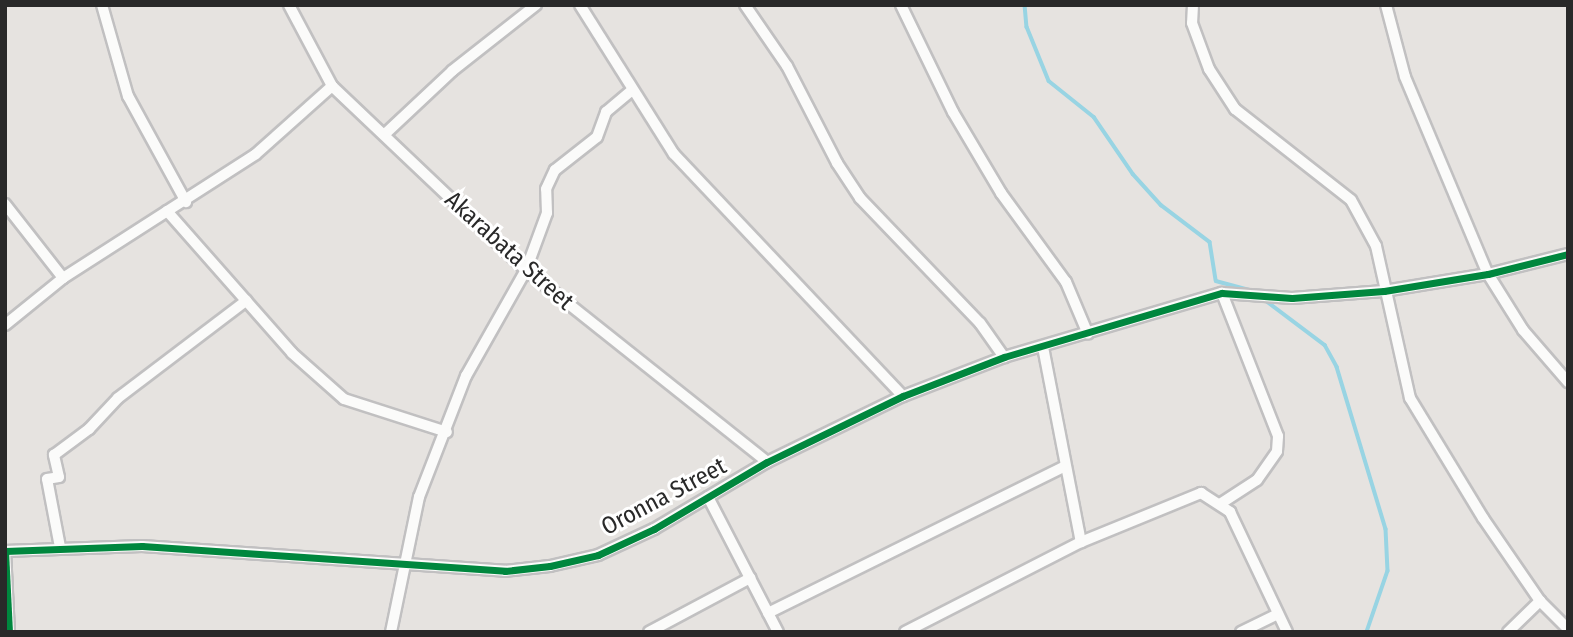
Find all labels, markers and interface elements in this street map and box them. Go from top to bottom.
street label: Akarabata Street [439,186,579,316]
street label: Oronna Street [597,452,731,542]

